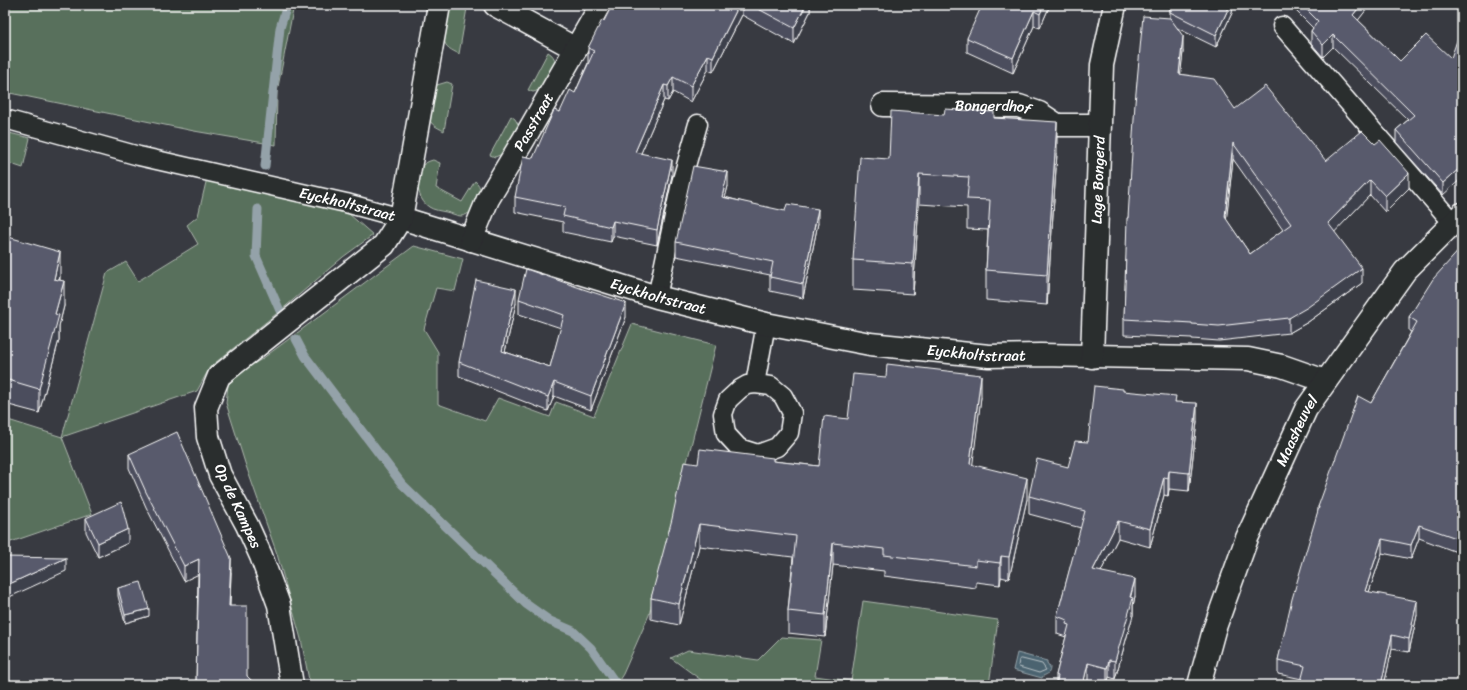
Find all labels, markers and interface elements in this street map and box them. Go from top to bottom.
street label: Passtraat [506,87,561,156]
street label: Bongerdhof [955,93,1036,123]
street label: Lage Bongerd [1084,134,1113,225]
street label: Eyckholtstraat [297,180,399,229]
street label: Eyckholtstraat [607,270,709,322]
street label: Eyckholtstraat [926,337,1026,369]
street label: Maasheuvel [1268,389,1325,471]
street label: Op de Kampes [207,459,269,553]

